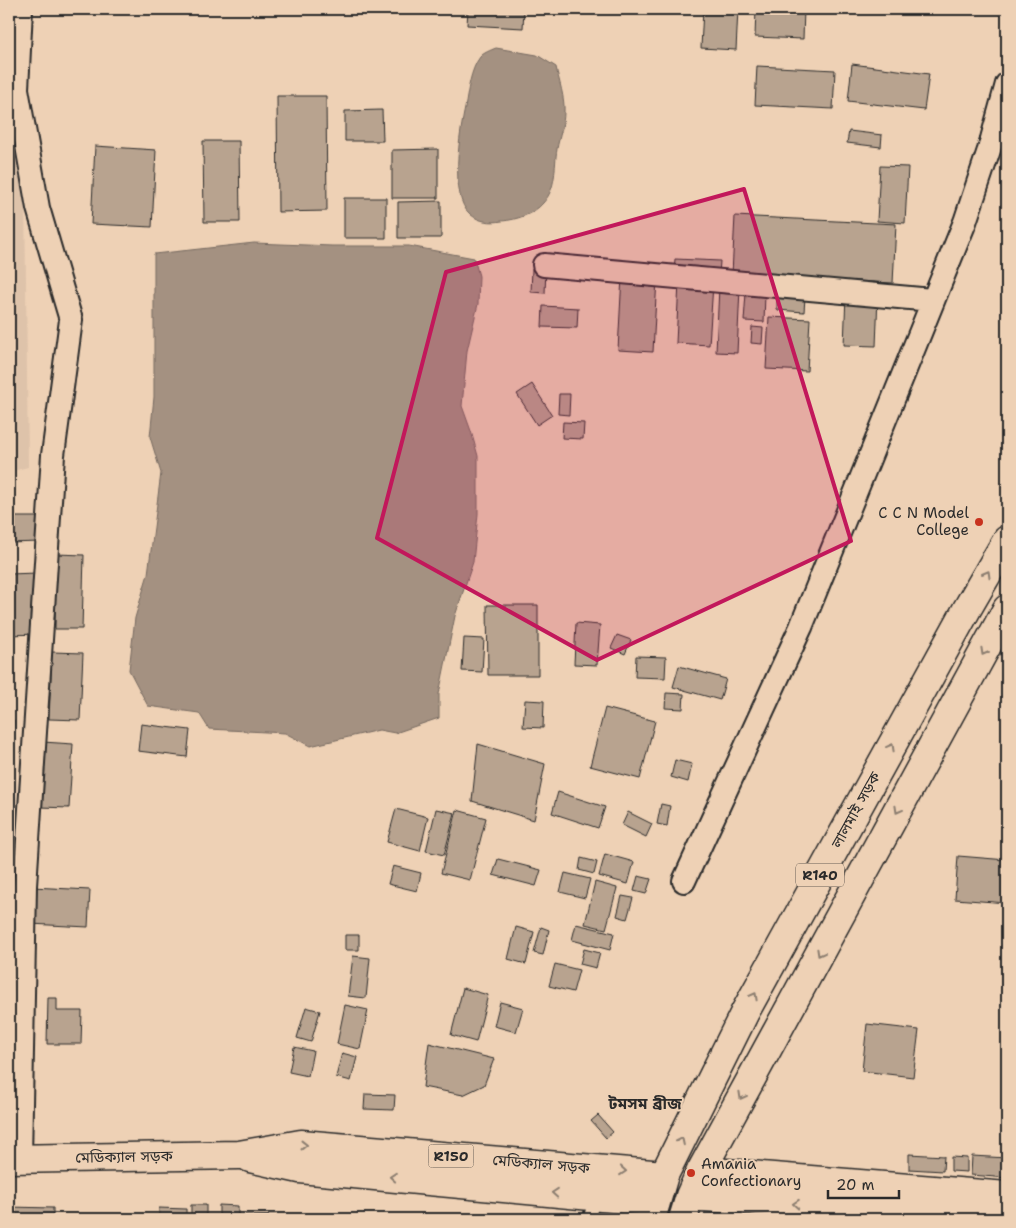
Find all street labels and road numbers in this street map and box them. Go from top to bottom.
street label: লালমাই সড়ক [826,767,886,853]
road number: R140 [796,864,844,886]
road number: R150 [428,1144,474,1168]
street label: মেডিক্যাল সড়ক [75,1146,174,1168]
street label: মেডিক্যাল সড়ক [492,1150,591,1178]

